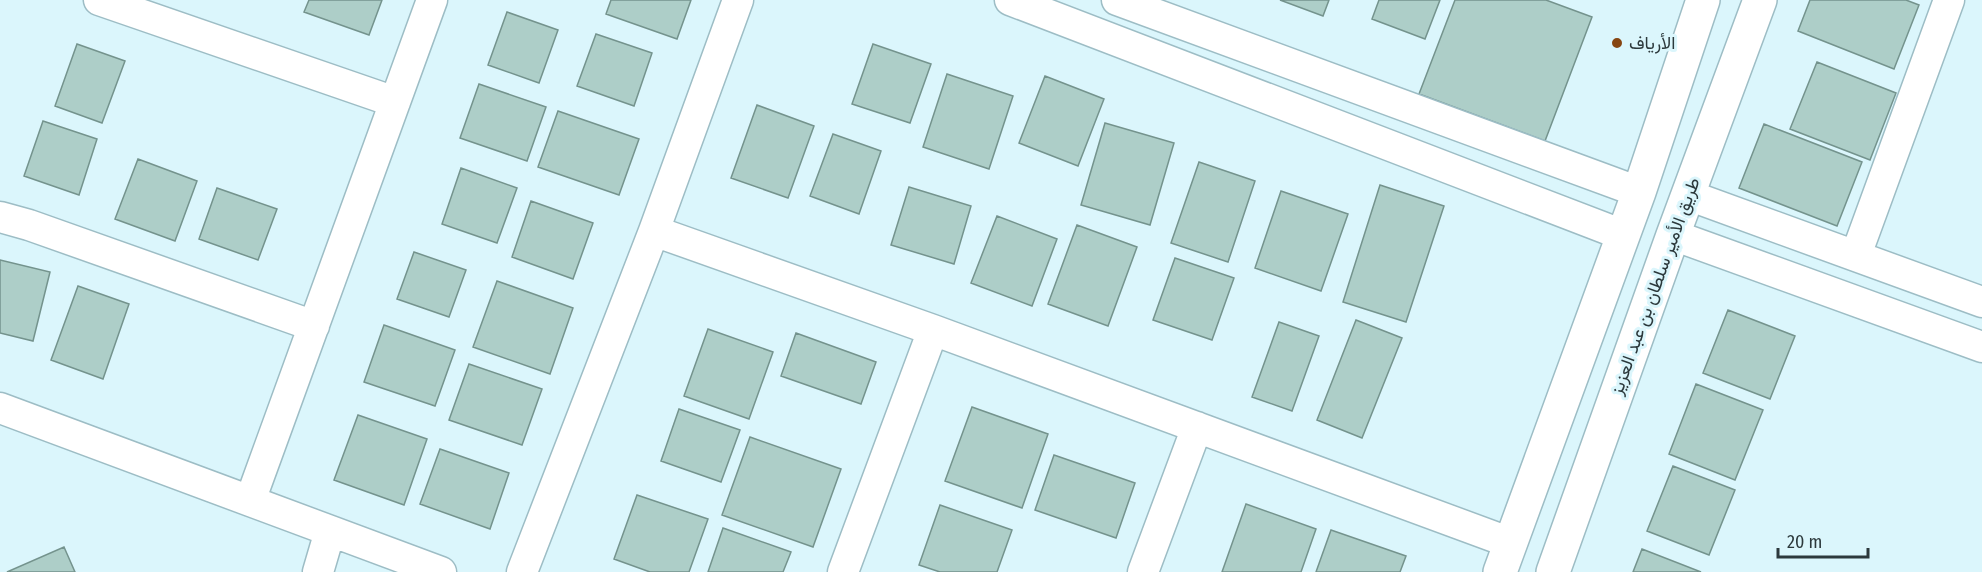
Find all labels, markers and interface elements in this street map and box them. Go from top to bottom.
place label: الأرياف [1629,32,1676,54]
marker: الأرياف [1610,36,1624,50]
street label: طريق الأمير سلطان بن عبد العزيز [1605,174,1705,399]
scale bar [1778,521,1868,559]
text: 20 m [1787,531,1822,553]

